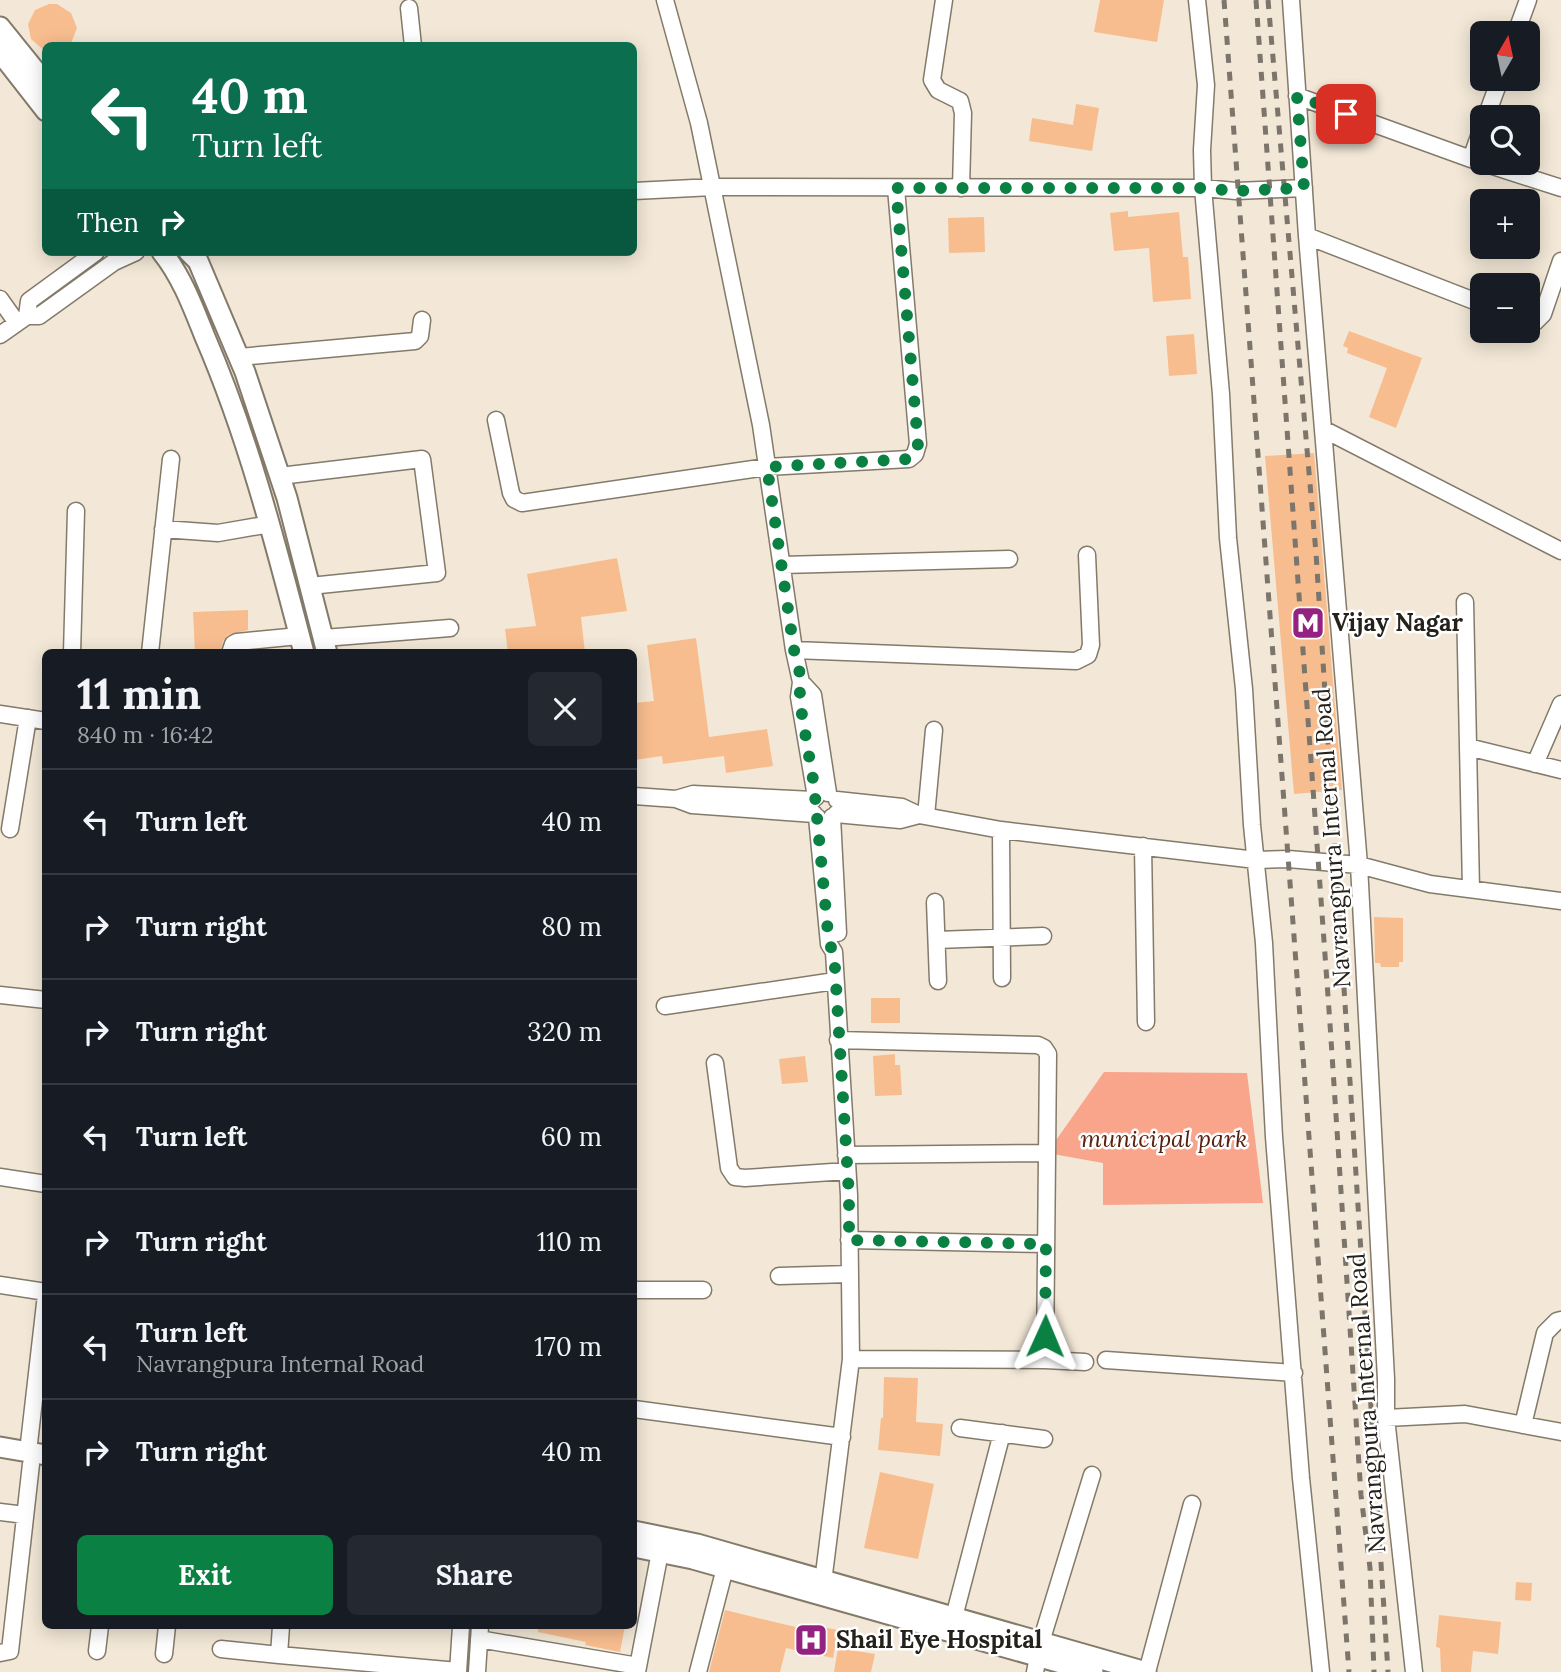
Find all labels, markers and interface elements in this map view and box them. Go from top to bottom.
north arrow [1470,21,1540,91]
map controls [1470,21,1540,343]
text: 40 m [192,64,308,126]
icon: left [77,70,168,161]
pin [1316,84,1376,144]
icon: arrive [1327,95,1365,133]
button: search [1470,105,1540,175]
text: Turn left [192,125,322,166]
button: + [1470,189,1540,259]
icon: right [153,203,191,241]
text: Then [77,206,139,239]
button: − [1470,273,1540,343]
metro station icon: Vijay Nagar [1289,604,1327,642]
place label: Vijay Nagar [1332,607,1464,638]
text: 11 min [77,667,201,721]
button: close [528,672,602,746]
street label: Navrangpura Internal Road [1306,687,1357,989]
text: 840 m · 16:42 [77,720,213,749]
icon: left [77,803,115,841]
text: Turn left [136,805,247,838]
text: 40 m [542,805,602,838]
icon: right [77,908,115,946]
text: Turn right [136,910,267,943]
text: 80 m [541,910,602,943]
icon: right [77,1013,115,1051]
text: Turn right [136,1015,267,1048]
text: 320 m [527,1015,602,1048]
icon: left [77,1118,115,1156]
text: Turn left [136,1120,247,1153]
text: 60 m [541,1120,602,1153]
park label: municipal park [1080,1123,1248,1154]
icon: right [77,1223,115,1261]
text: Turn right [136,1225,267,1258]
text: 110 m [537,1225,602,1258]
street label: Navrangpura Internal Road [1341,1252,1392,1554]
position arrow [1008,1299,1082,1373]
text: Turn left [136,1316,247,1349]
icon: left [77,1328,115,1366]
text: 170 m [534,1330,602,1363]
text: Navrangpura Internal Road [136,1349,424,1378]
icon: right [77,1433,115,1471]
text: Turn right [136,1435,267,1468]
text: 40 m [542,1435,602,1468]
button: Exit [77,1535,333,1615]
button: Share [347,1535,602,1615]
hospital icon: Shail Eye Hospital [792,1621,830,1659]
place label: Shail Eye Hospital [836,1624,1042,1655]

